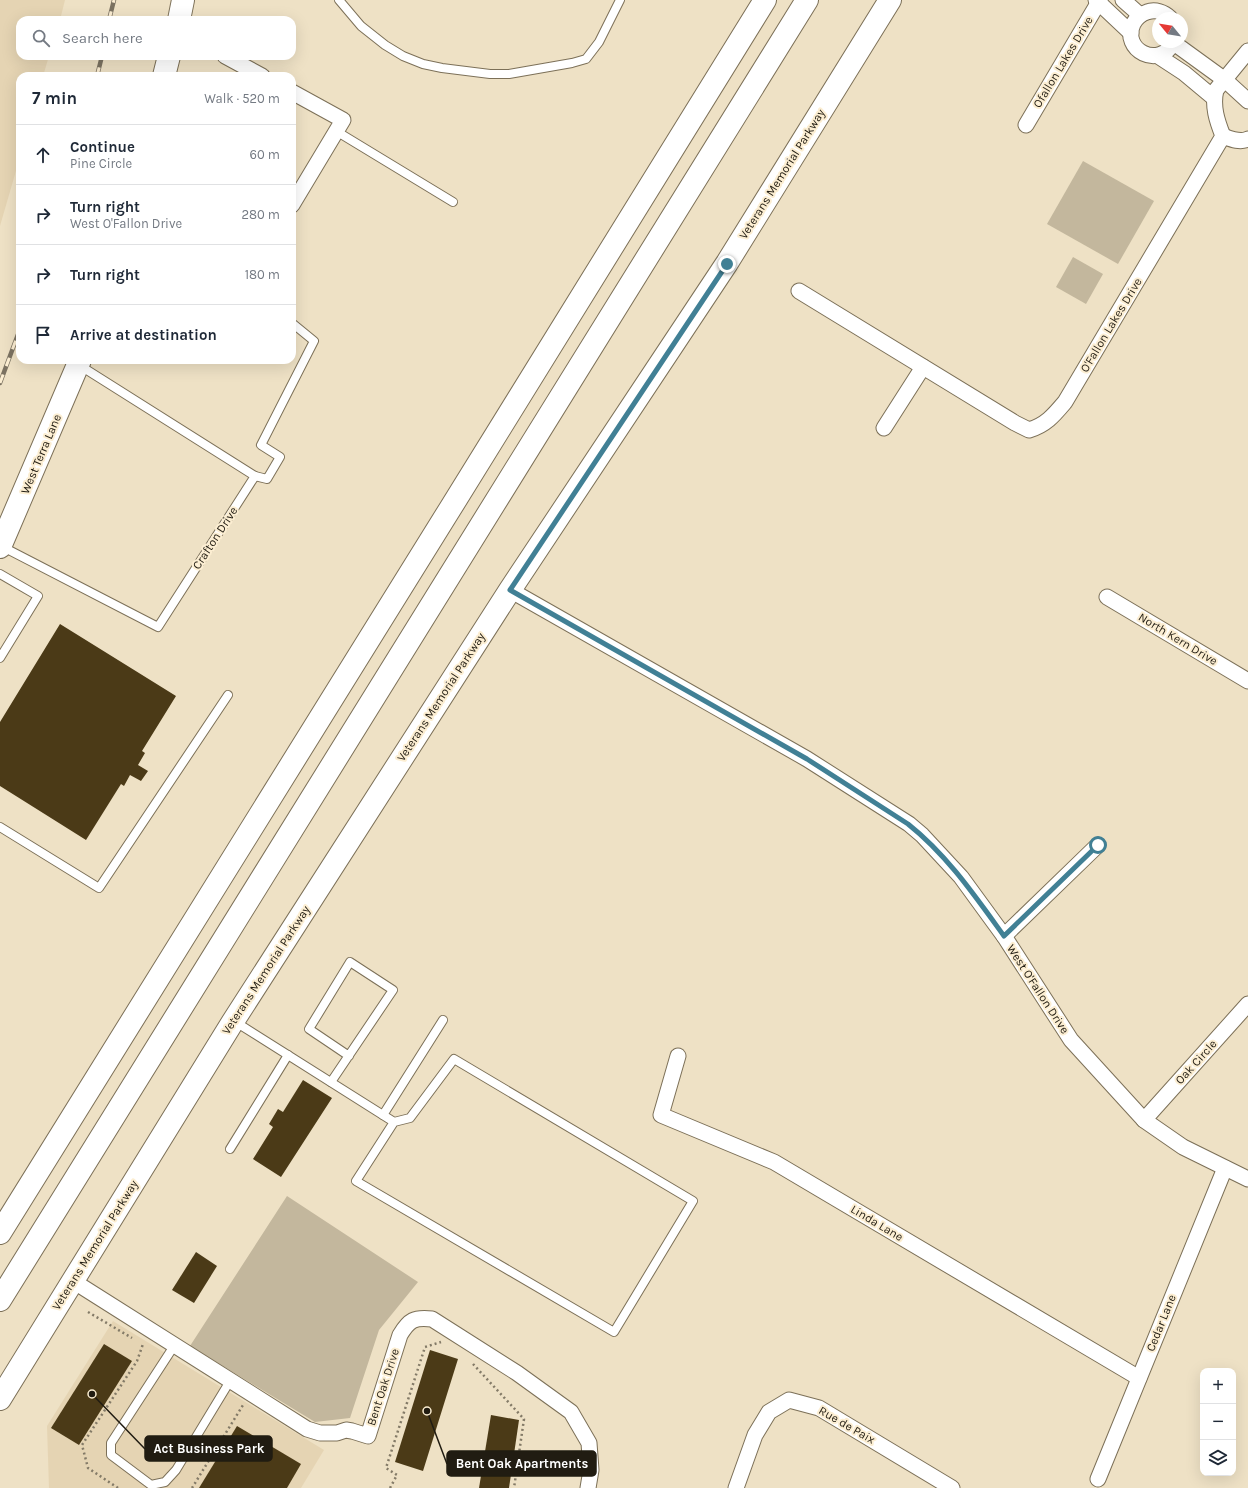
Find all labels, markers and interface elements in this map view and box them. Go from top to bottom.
north arrow [1152,12,1188,48]
street label: Ofallon Lakes Drive [1030,14,1096,110]
search box [16,16,296,60]
icon: search [30,27,52,49]
text: Search here [62,29,143,47]
text: 7 min [32,88,77,108]
text: Walk · 520 m [204,91,280,106]
street label: Veterans Memorial Parkway [736,106,828,242]
text: Continue [70,138,135,156]
icon: ahead [32,144,54,166]
text: 60 m [250,147,280,162]
text: Pine Circle [70,156,132,171]
text: Turn right [70,198,140,216]
icon: right [32,204,54,226]
text: 280 m [242,207,280,222]
text: West O'Fallon Drive [70,216,182,231]
route end [718,255,736,273]
icon: right [32,264,54,286]
text: Turn right [70,266,140,284]
text: 180 m [245,267,280,282]
street label: O'Fallon Lakes Drive [1077,275,1145,375]
icon: arrive [32,324,54,346]
text: Arrive at destination [70,326,217,344]
street label: West Terra Lane [18,412,64,496]
street label: Crafton Drive [190,504,240,572]
street label: North Kern Drive [1136,610,1220,668]
street label: Veterans Memorial Parkway [394,630,488,764]
route start [1089,836,1107,854]
street label: Veterans Memorial Parkway [219,903,313,1037]
street label: West O'Fallon Drive [1004,942,1072,1036]
street label: Oak Circle [1172,1037,1220,1087]
street label: Veterans Memorial Parkway [49,1177,141,1313]
street label: Linda Lane [848,1202,906,1244]
street label: Cedar Lane [1143,1293,1179,1353]
street label: Bent Oak Drive [364,1347,402,1427]
map controls [1200,1368,1236,1476]
button: + [1200,1368,1236,1404]
street label: Rue de Paix [816,1403,878,1447]
button: − [1200,1404,1236,1440]
callout: Act Business Park [145,1436,272,1461]
button: layers [1200,1440,1236,1476]
text: Act Business Park [153,1441,265,1456]
callout: Bent Oak Apartments [447,1451,596,1476]
text: Bent Oak Apartments [456,1456,588,1471]

